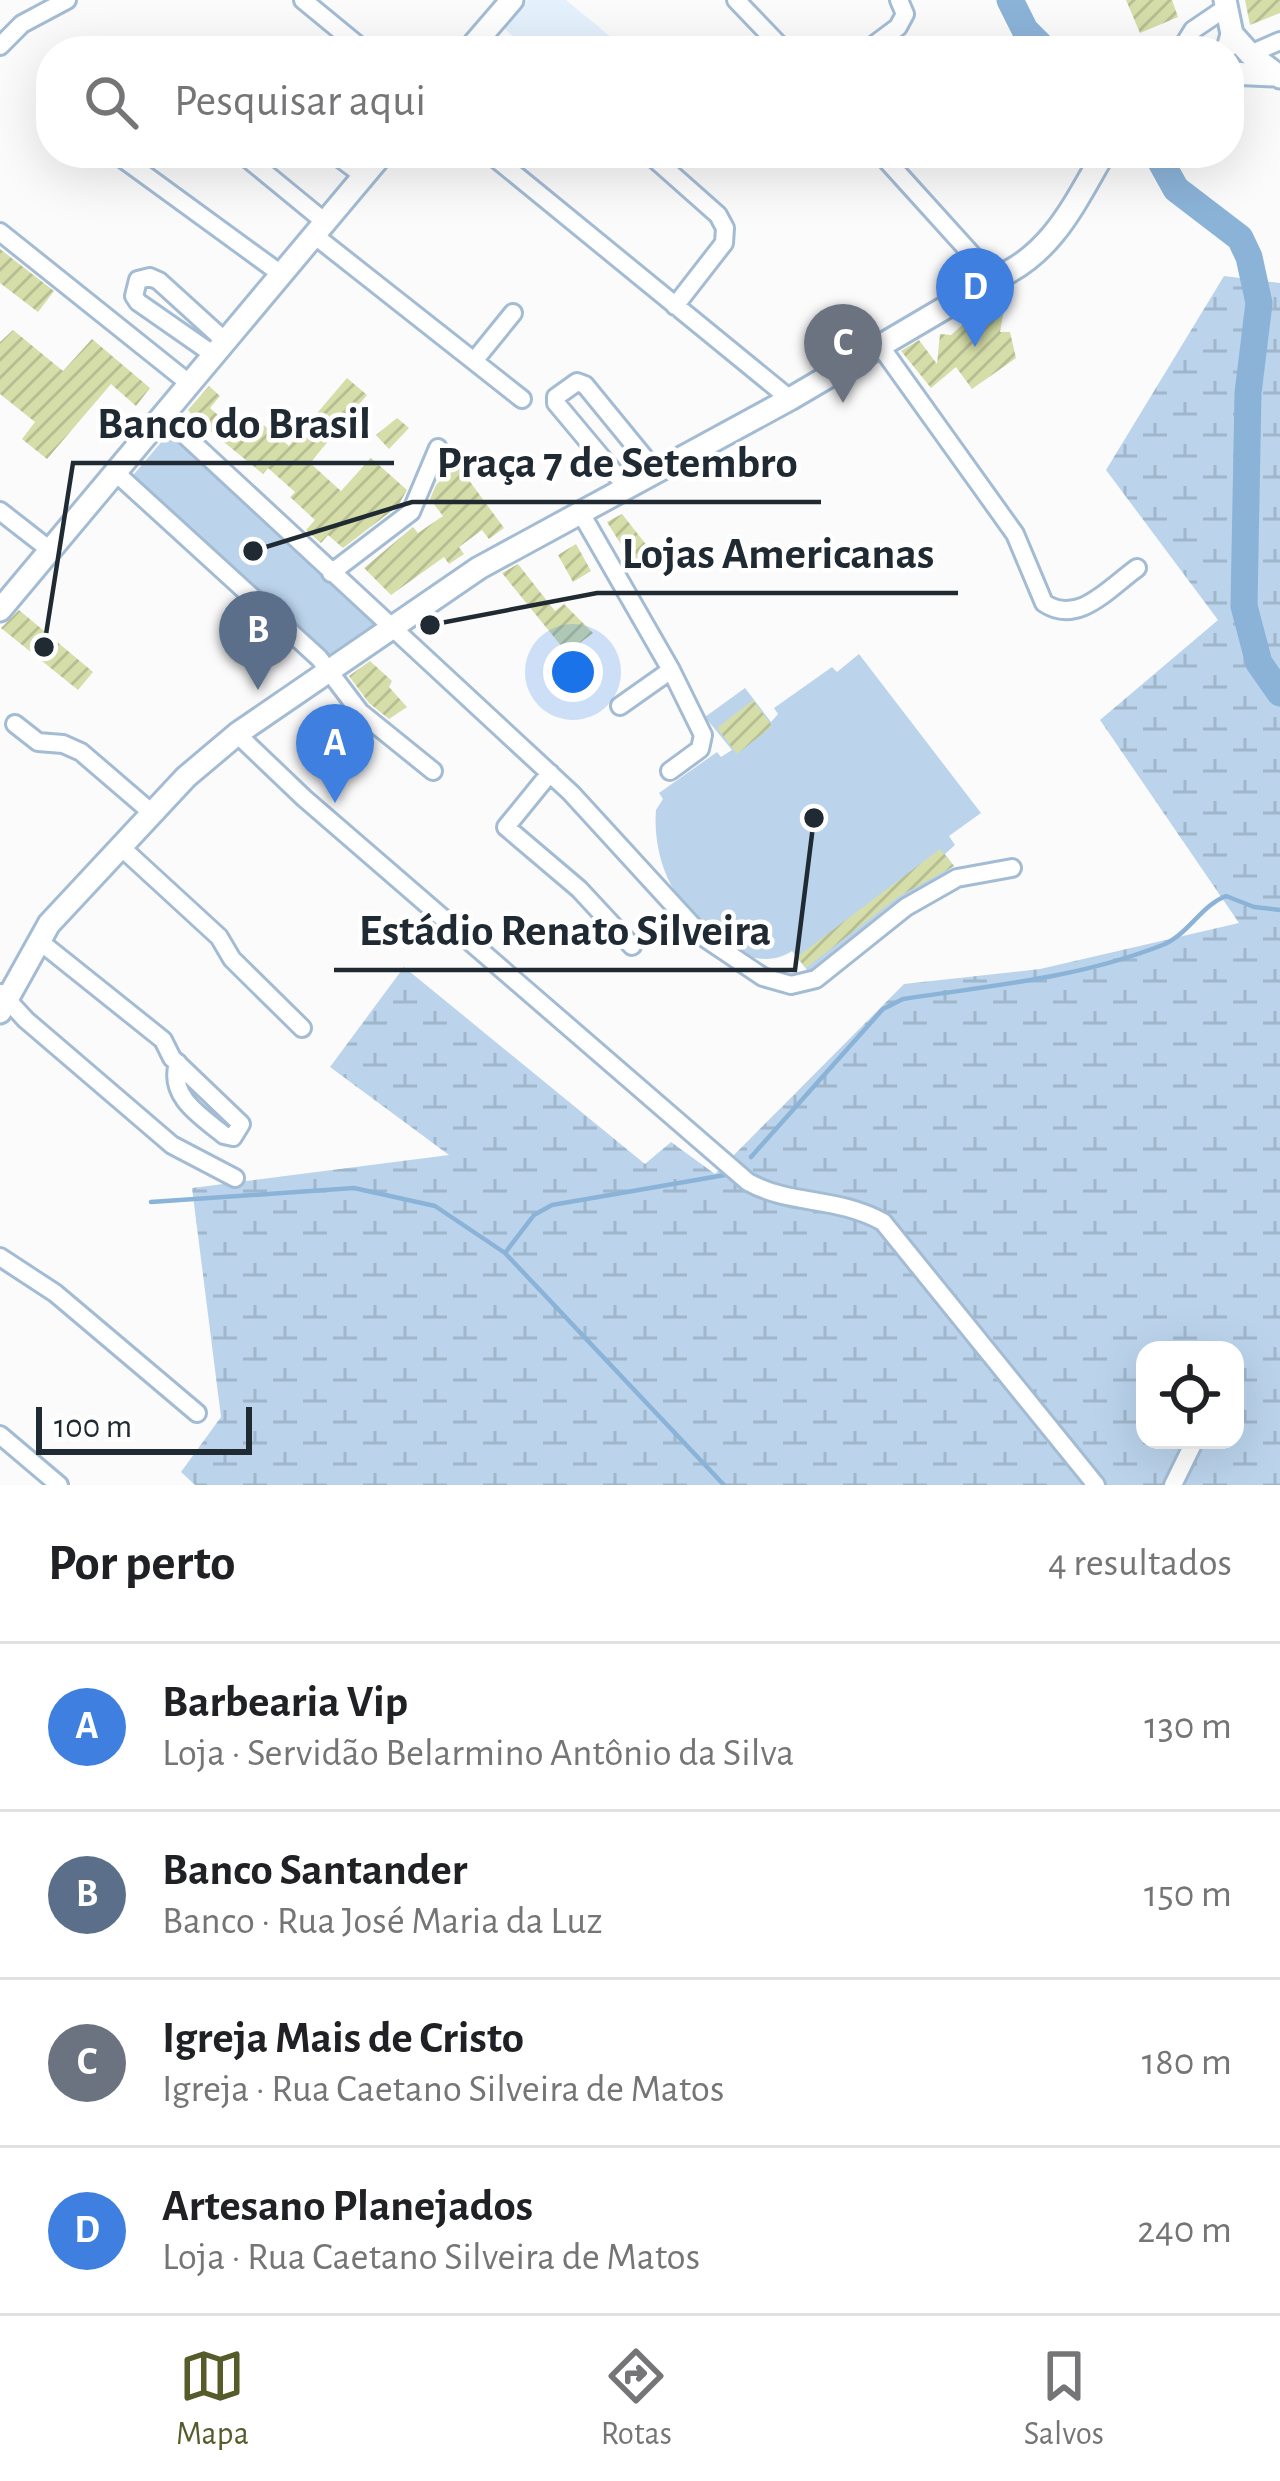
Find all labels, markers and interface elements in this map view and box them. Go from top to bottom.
search box [36,36,1244,168]
icon: search [78,69,144,135]
text: Pesquisar aqui [174,79,426,124]
pin: D [936,248,1014,347]
pin: C [804,304,882,403]
callout: Banco do Brasil [73,382,394,463]
text: Banco do Brasil [97,402,371,447]
callout: Praça 7 de Setembro [412,421,821,502]
text: Praça 7 de Setembro [436,441,798,486]
callout: Lojas Americanas [597,512,958,593]
text: Lojas Americanas [622,532,934,577]
pin: B [219,591,297,690]
your location [543,642,603,702]
pin: A [296,704,374,803]
callout: Estádio Renato Silveira [334,889,795,970]
text: Estádio Renato Silveira [359,909,771,954]
map controls [1136,1341,1244,1449]
button: locate [1136,1341,1244,1449]
scale bar [36,1401,252,1454]
text: 100 m [54,1411,132,1444]
text: Por perto [48,1538,235,1589]
text: 4 resultados [1048,1544,1232,1583]
text: Barbearia Vip [162,1680,408,1725]
text: A [75,1707,99,1746]
text: 130 m [1144,1707,1232,1746]
text: Loja · Servidão Belarmino Antônio da Silva [162,1734,794,1773]
text: Banco Santander [162,1848,467,1893]
text: B [76,1875,98,1914]
text: 150 m [1144,1875,1232,1914]
text: Banco · Rua José Maria da Luz [162,1902,602,1941]
text: Igreja Mais de Cristo [162,2016,524,2061]
text: C [77,2043,97,2082]
text: 180 m [1142,2043,1232,2082]
text: Igreja · Rua Caetano Silveira de Matos [162,2070,724,2109]
text: Artesano Planejados [162,2184,533,2229]
text: D [74,2211,100,2250]
text: 240 m [1137,2211,1232,2250]
text: Loja · Rua Caetano Silveira de Matos [162,2238,700,2277]
tab: Mapa [176,2343,249,2455]
tab: Rotas [601,2343,672,2455]
tab: Salvos [1024,2343,1104,2455]

